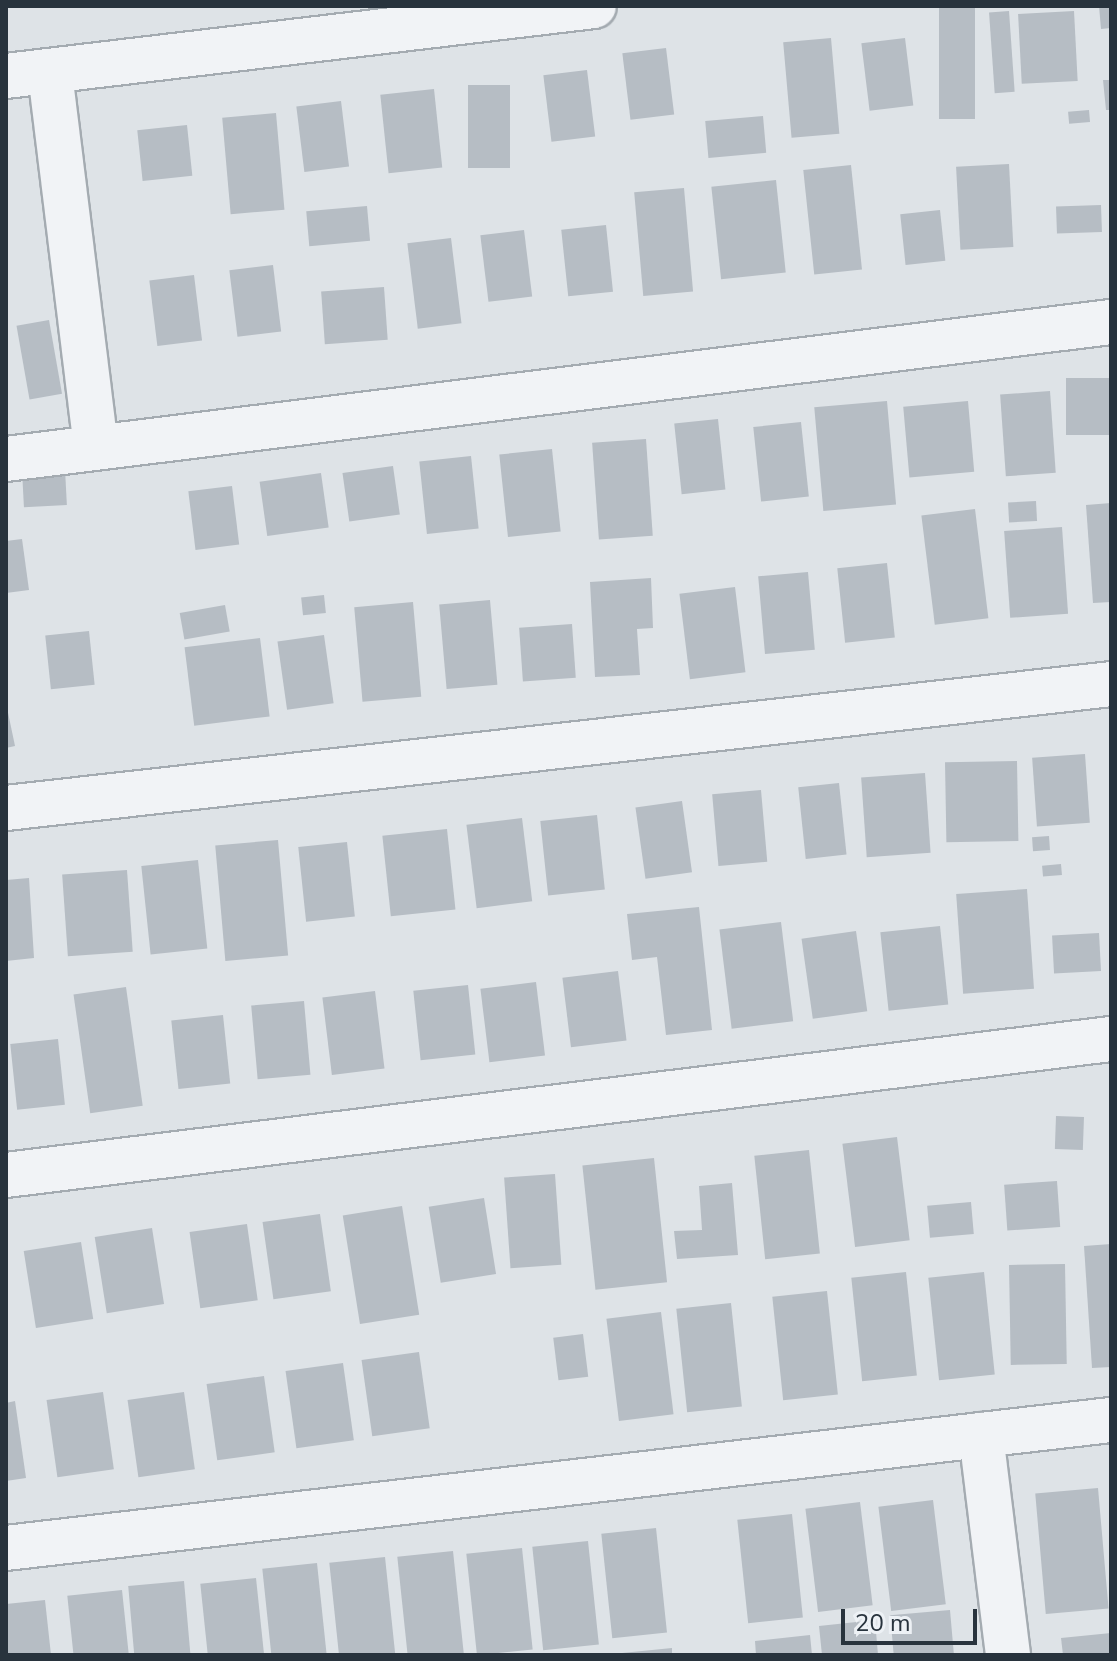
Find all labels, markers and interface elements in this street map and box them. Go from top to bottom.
scale bar [845,1593,981,1643]
text: 20 m [855,1607,911,1639]

